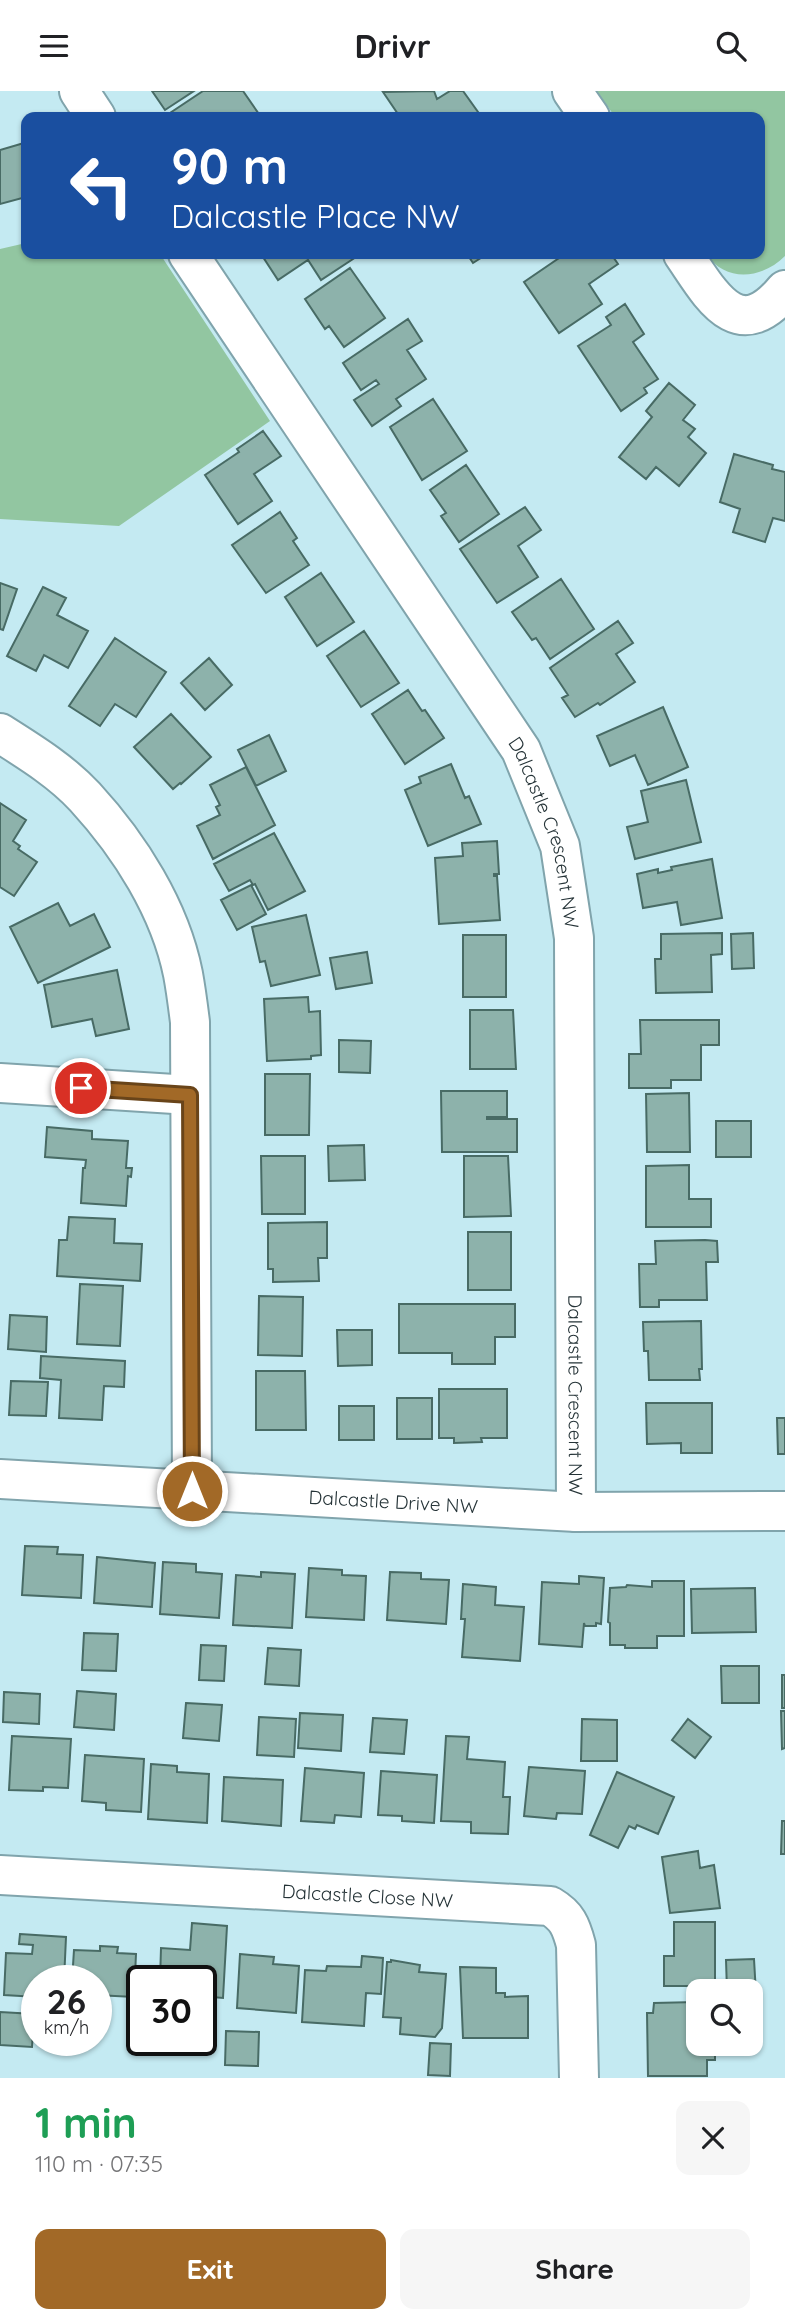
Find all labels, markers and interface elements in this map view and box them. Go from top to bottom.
text: Drivr [354,26,431,66]
icon: menu [35,27,73,65]
icon: search [712,27,750,65]
text: 90 m [171,135,288,196]
icon: left [56,140,147,231]
text: Dalcastle Place NW [171,196,460,236]
street label: Dalcastle Crescent NW [503,732,584,930]
pin [51,1058,111,1118]
icon: arrive [62,1069,100,1107]
street label: Dalcastle Crescent NW [563,1295,588,1495]
position arrow [155,1454,229,1528]
street label: Dalcastle Drive NW [308,1485,479,1518]
street label: Dalcastle Close NW [281,1879,454,1913]
speed limit sign: 30 [126,1965,217,2056]
text: 26 [47,1979,86,2023]
map controls [686,1979,763,2056]
button: search [686,1979,763,2056]
text: km/h [44,2016,89,2039]
text: 1 min [35,2096,137,2149]
button: close [676,2101,750,2175]
text: 110 m · 07:35 [35,2149,163,2178]
button: Exit [35,2229,386,2309]
button: Share [400,2229,750,2309]

